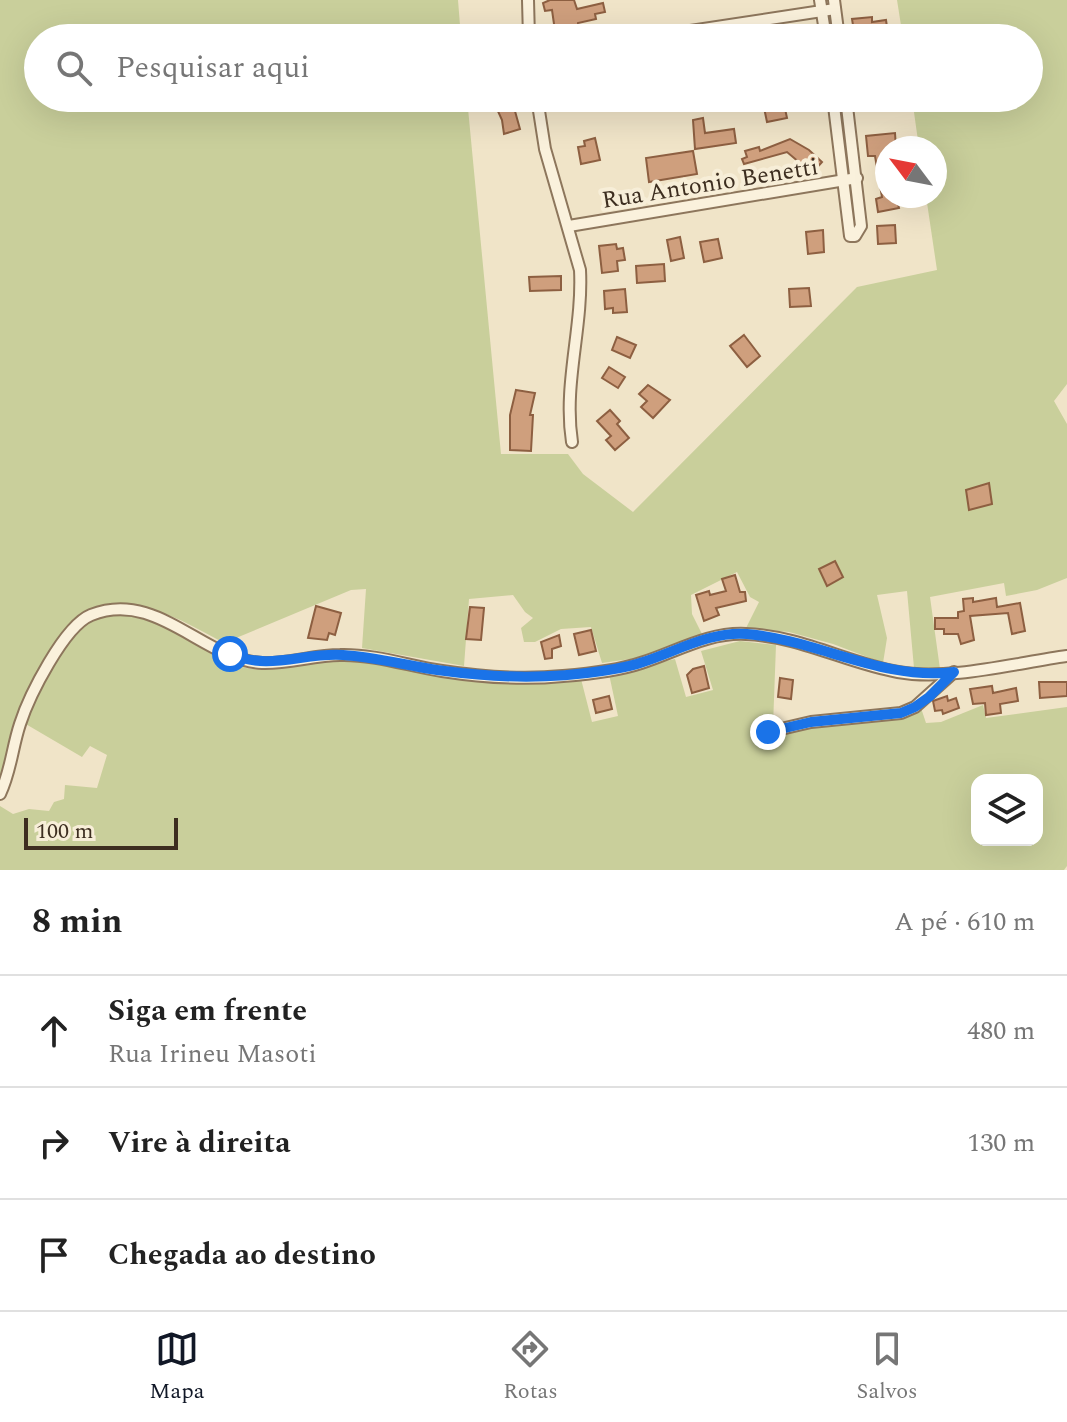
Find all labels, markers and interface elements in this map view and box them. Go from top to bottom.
search box [24,24,1043,112]
text: Pesquisar aqui [116,45,310,91]
icon: search [52,46,96,90]
north arrow [875,136,947,208]
street label: Rua Antonio Benetti [599,149,821,219]
route start [212,636,248,672]
route end [750,714,786,750]
map controls [971,774,1043,846]
button: layers [971,774,1043,846]
scale bar [24,814,178,850]
text: 100 m [36,815,93,848]
text: 8 min [32,896,122,948]
text: A pé · 610 m [894,902,1035,942]
text: Siga em frente [108,988,307,1034]
icon: ahead [32,1009,76,1053]
text: 480 m [967,1011,1035,1051]
text: Rua Irineu Masoti [108,1034,317,1074]
text: Vire à direita [108,1120,291,1166]
icon: right [32,1121,76,1165]
text: 130 m [967,1123,1035,1163]
text: Chegada ao destino [108,1232,376,1278]
icon: arrive [32,1233,76,1277]
tab: Mapa [149,1327,205,1408]
tab: Rotas [503,1327,558,1408]
tab: Salvos [856,1327,918,1408]

